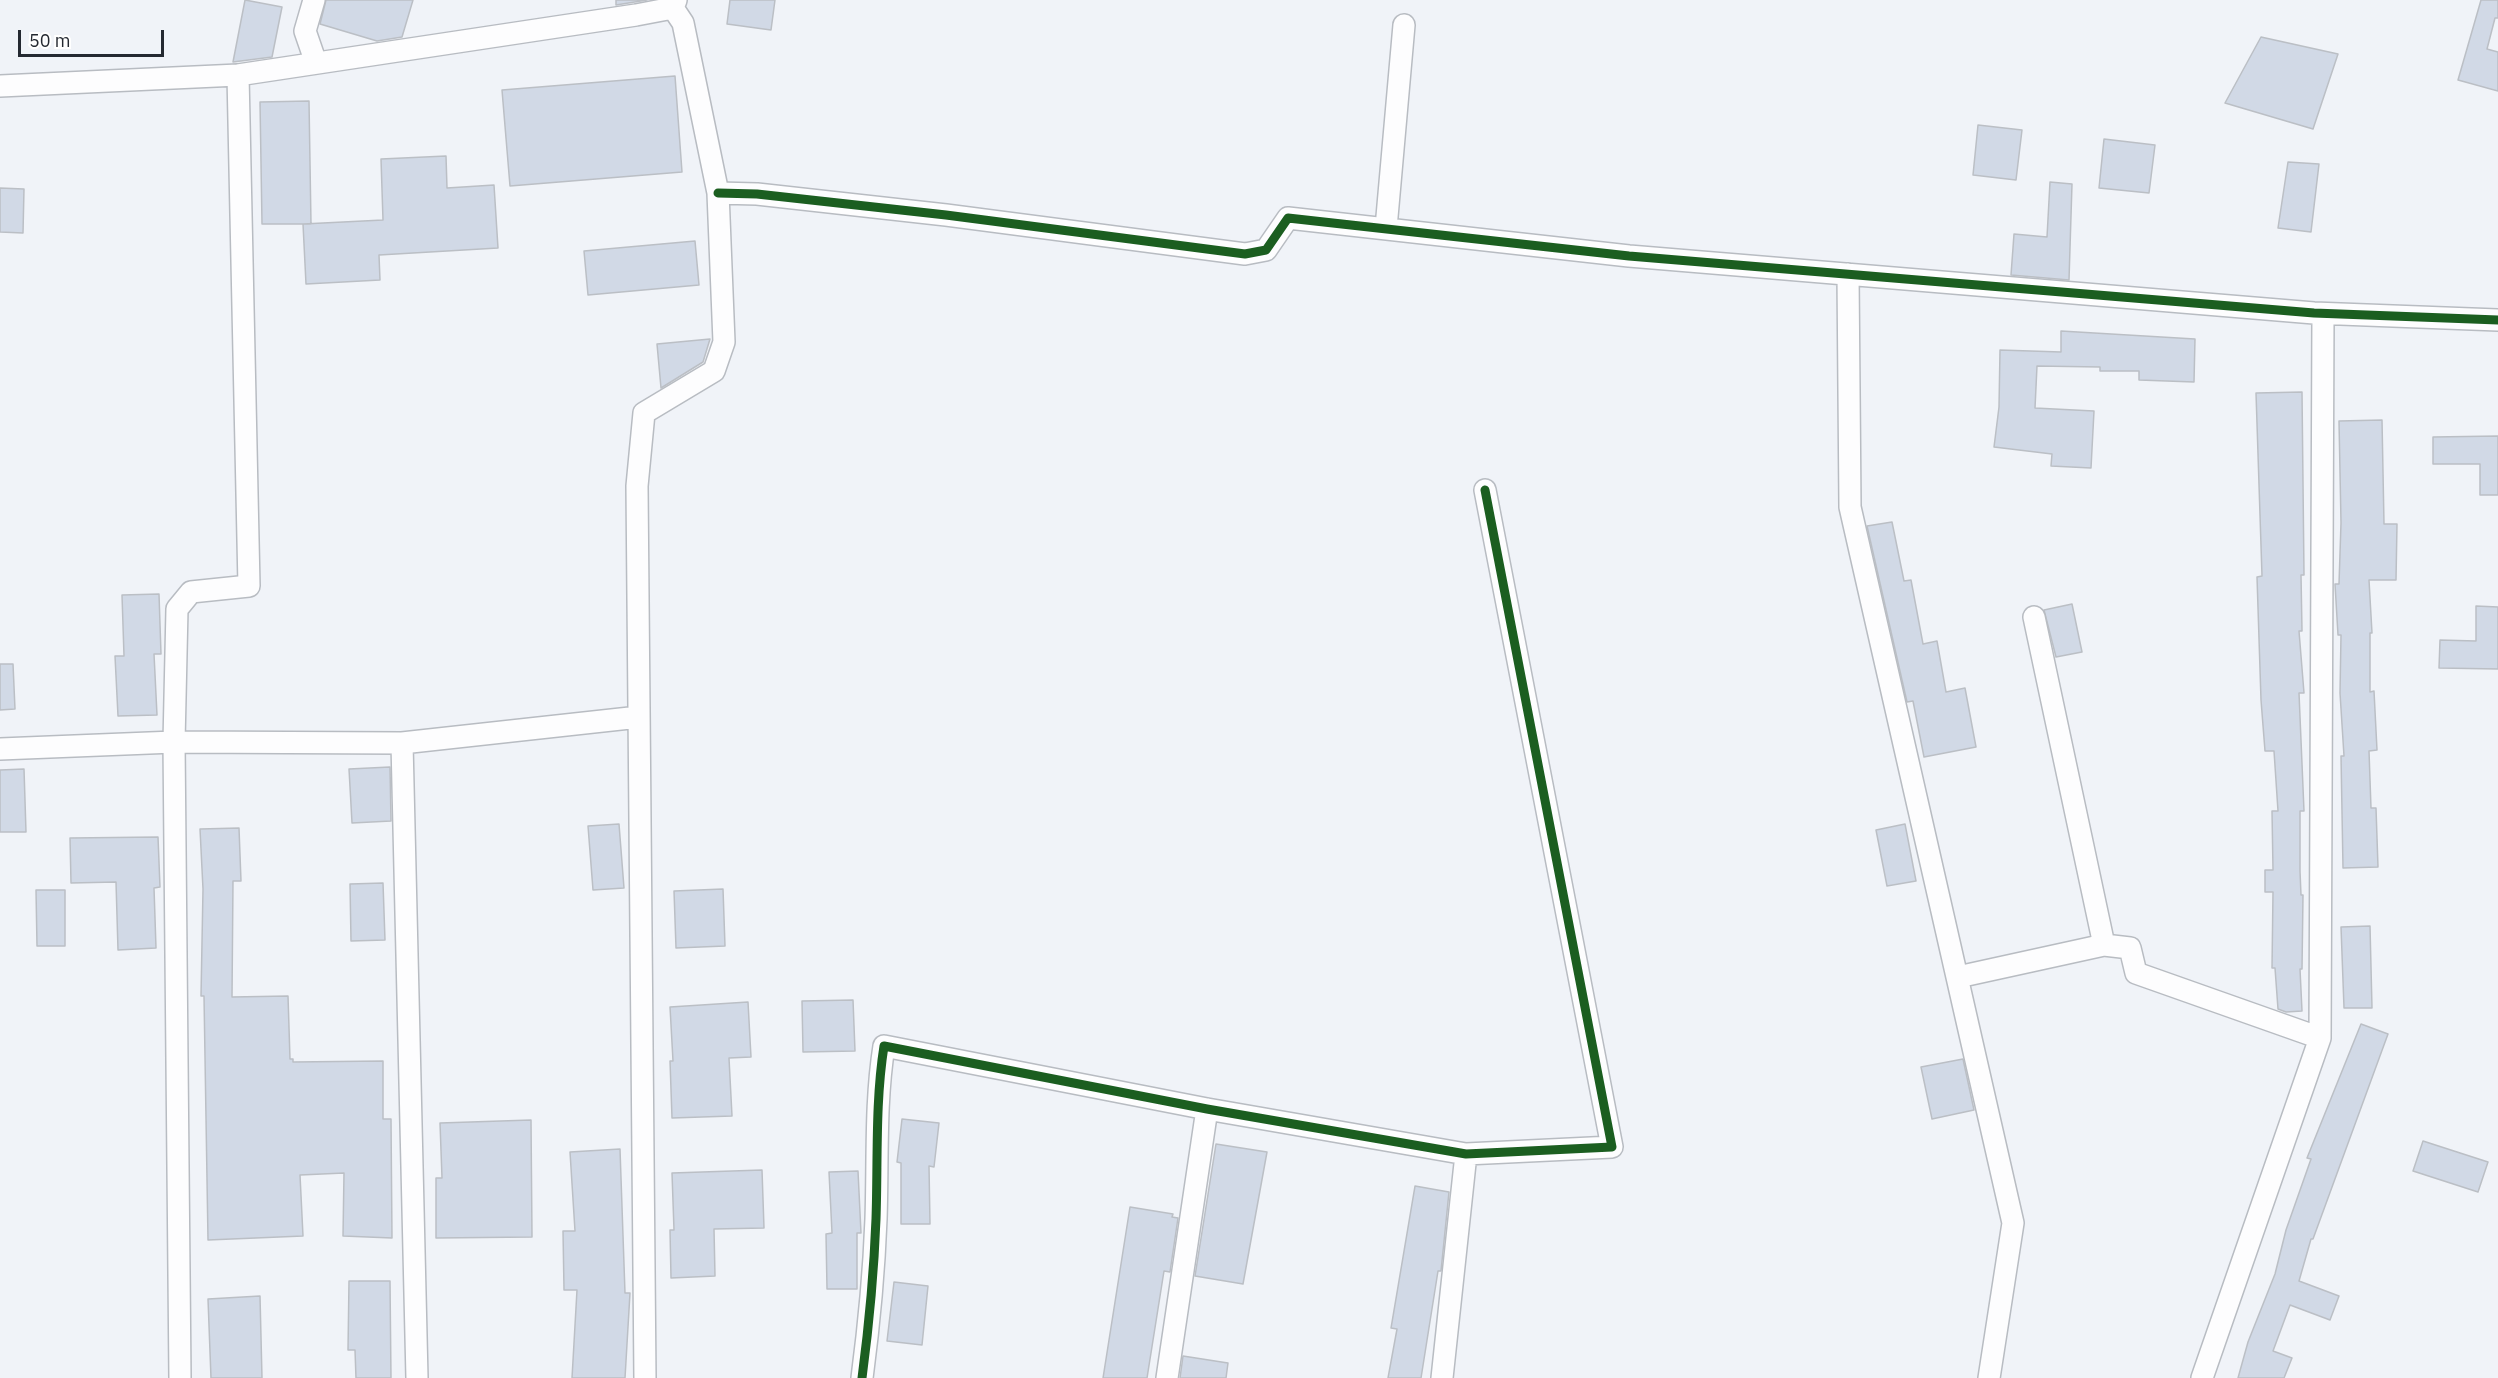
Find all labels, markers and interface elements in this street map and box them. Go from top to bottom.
scale bar [21,18,166,56]
text: 50 m [29,29,71,52]

